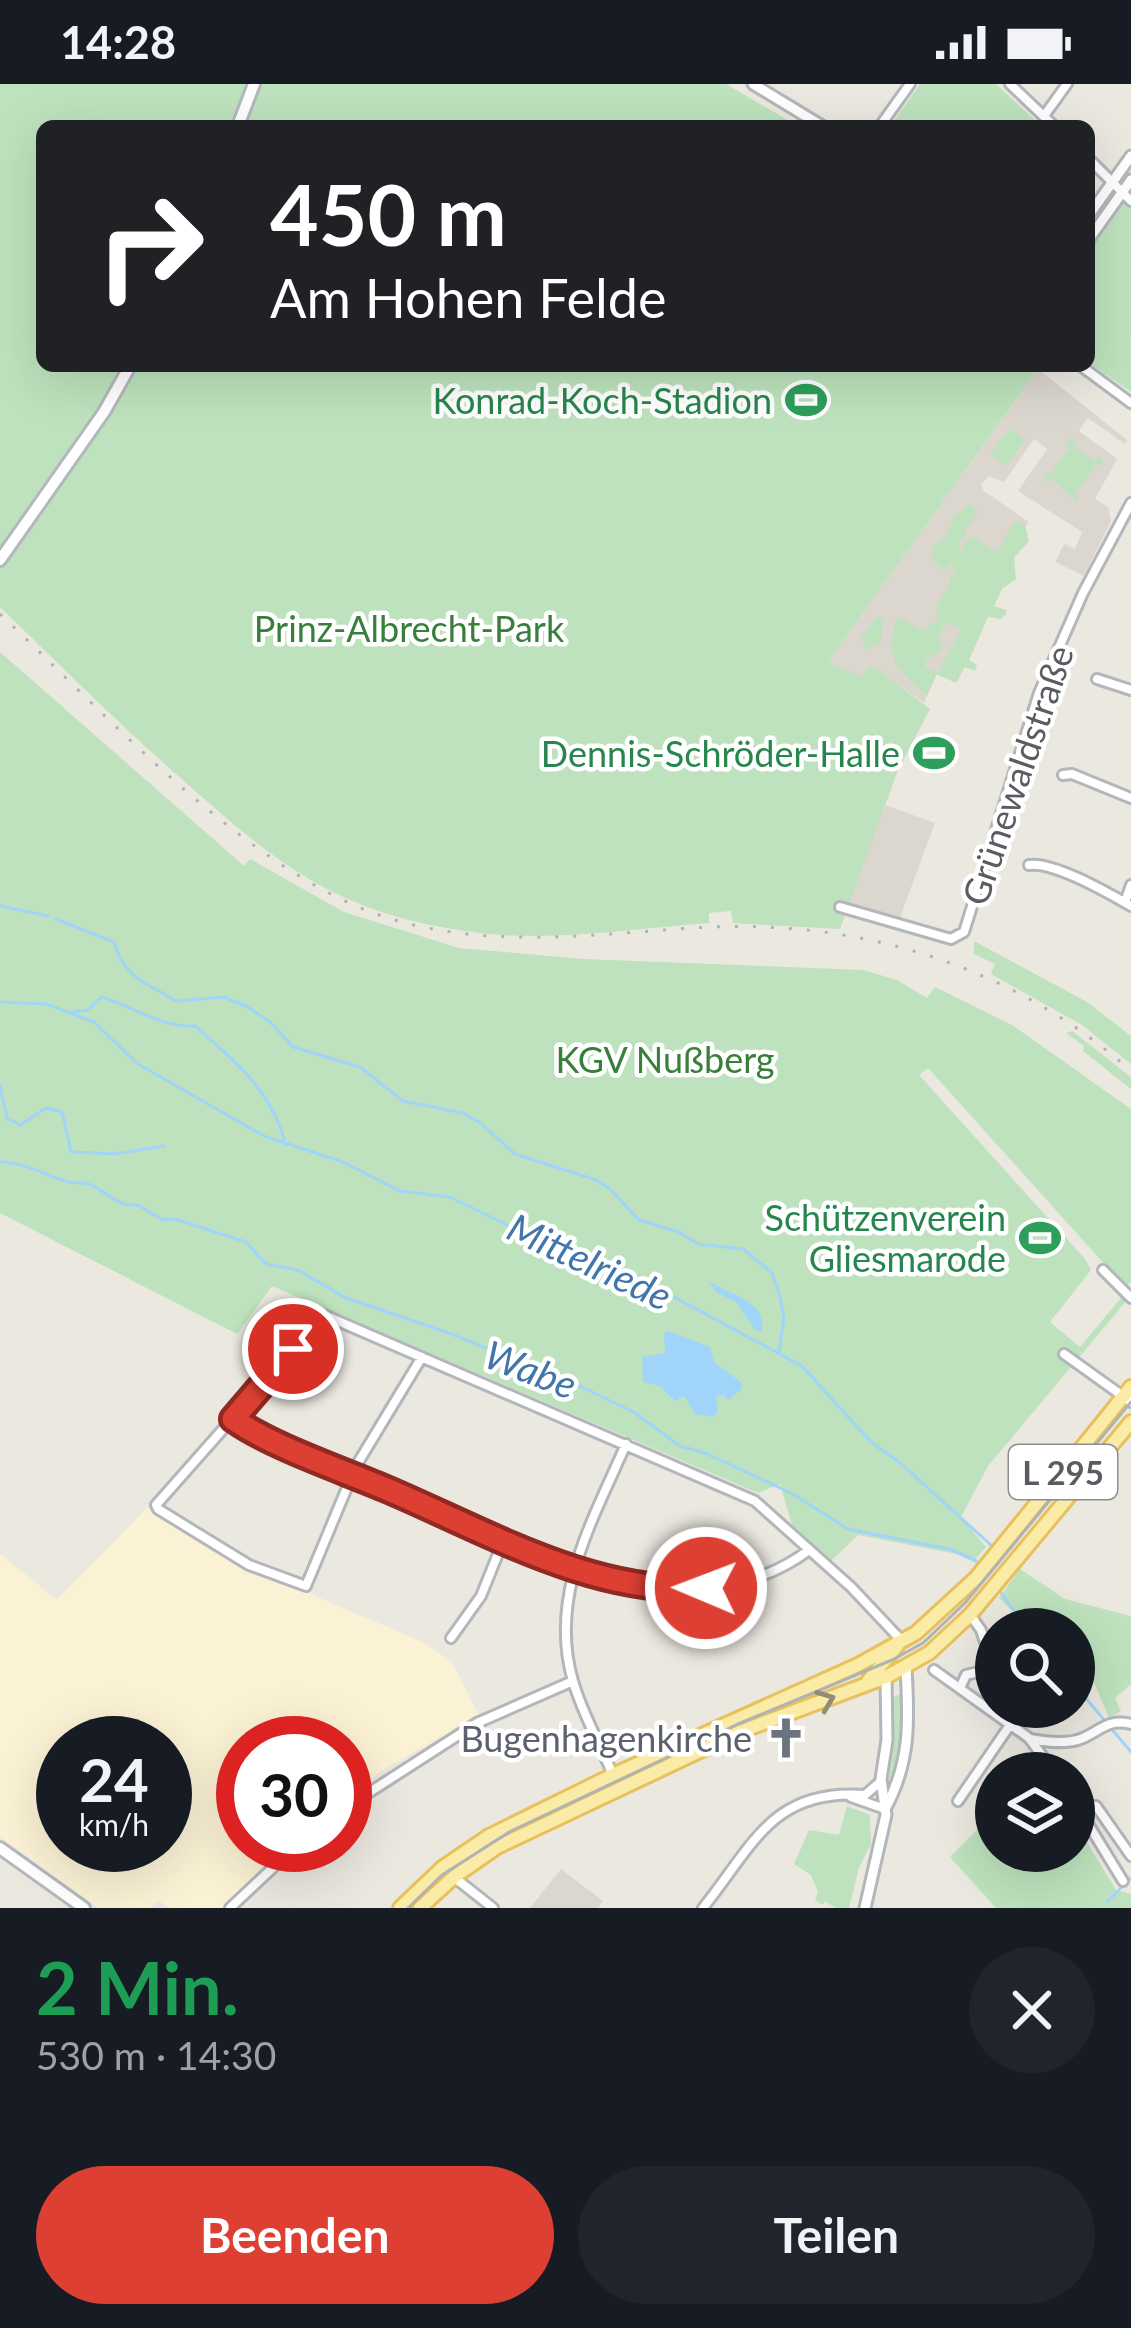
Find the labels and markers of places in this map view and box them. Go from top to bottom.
sports icon: Konrad-Koch-Stadion [783,377,829,423]
place label: Konrad-Koch-Stadion [432,378,772,422]
sports icon: Dennis-Schröder-Halle [911,730,957,776]
place label: Dennis-Schröder-Halle [541,731,900,775]
place label: Schützenverein Gliesmarode [764,1195,1006,1280]
sports icon: Schützenverein Gliesmarode [1017,1215,1063,1261]
pin [242,1298,344,1400]
church icon: Bugenhagenkirche [763,1715,809,1761]
place label: Bugenhagenkirche [460,1716,752,1760]

